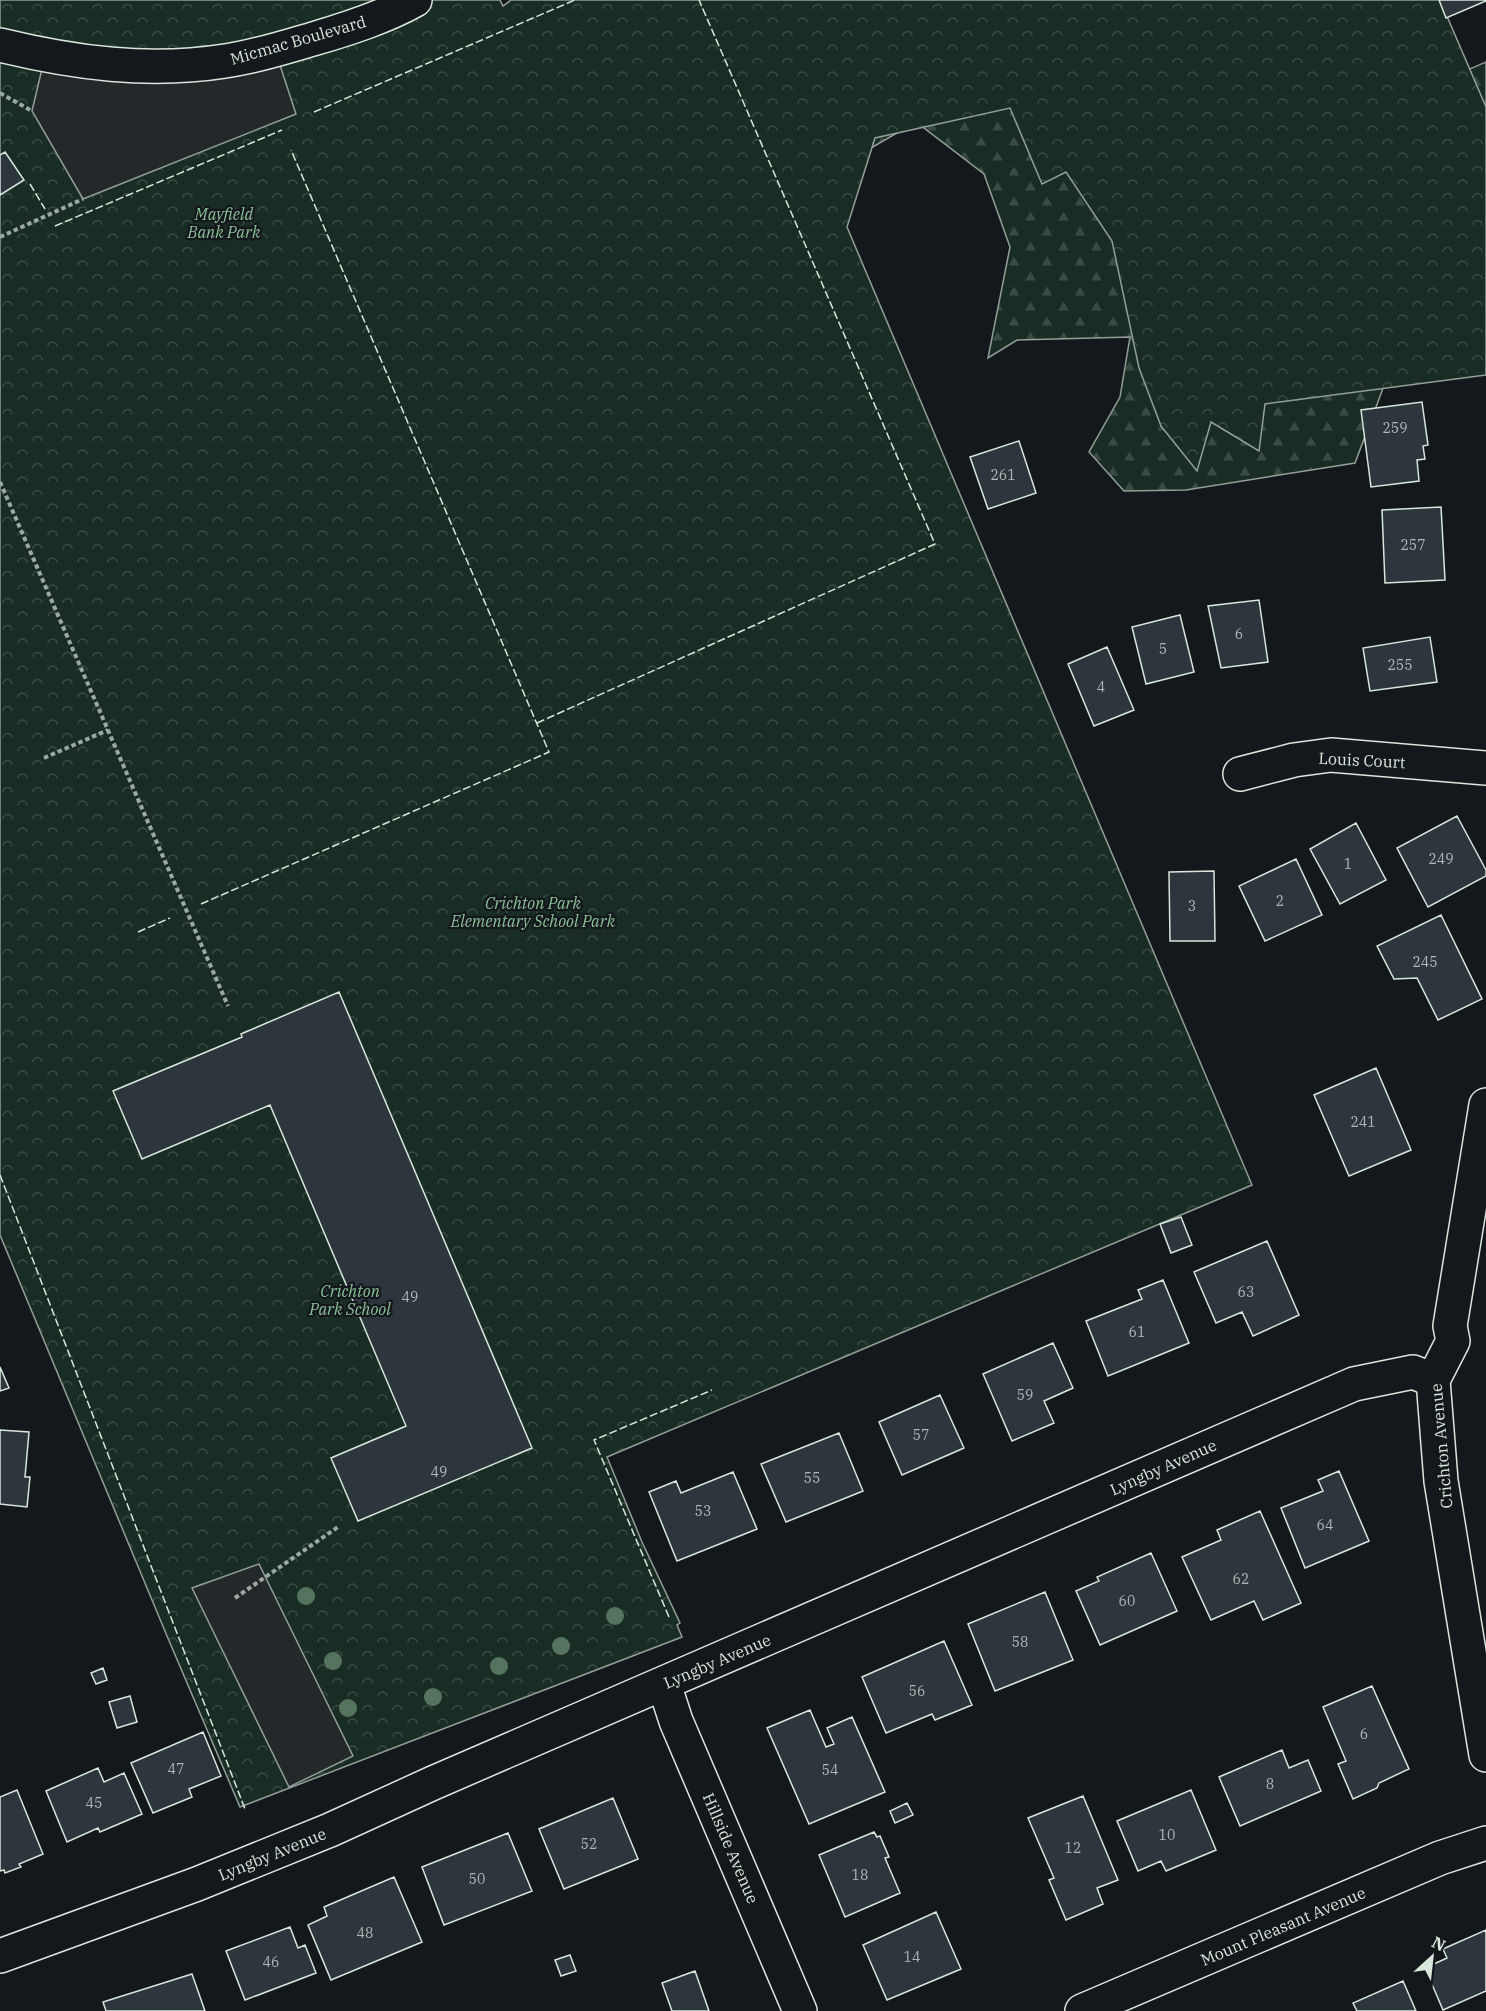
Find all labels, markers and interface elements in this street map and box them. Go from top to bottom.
street label: Micmac Boulevard [228,11,368,69]
park label: Mayfield Bank Park [187,204,261,242]
house number: 259 [1382,419,1408,437]
house number: 261 [990,466,1016,484]
house number: 257 [1400,536,1426,554]
house number: 6 [1235,625,1243,643]
house number: 5 [1159,640,1167,658]
house number: 255 [1387,656,1413,674]
house number: 4 [1097,678,1105,696]
street label: Louis Court [1318,748,1406,772]
house number: 249 [1428,850,1454,868]
house number: 1 [1344,855,1352,873]
house number: 2 [1276,892,1284,910]
park label: Crichton Park Elementary School Park [450,893,616,931]
house number: 3 [1188,897,1196,915]
house number: 245 [1412,953,1438,971]
house number: 241 [1350,1113,1376,1131]
park label: Crichton Park School [308,1281,391,1319]
house number: 63 [1238,1283,1254,1301]
house number: 49 [402,1288,418,1306]
house number: 61 [1129,1323,1145,1341]
street label: Crichton Avenue [1426,1383,1456,1509]
house number: 59 [1017,1386,1033,1404]
house number: 57 [913,1426,929,1444]
street label: Lyngby Avenue [1107,1435,1219,1499]
house number: 49 [431,1463,447,1481]
house number: 55 [804,1469,820,1487]
house number: 53 [695,1502,711,1520]
house number: 64 [1317,1516,1333,1534]
house number: 62 [1233,1570,1249,1588]
house number: 60 [1119,1592,1135,1610]
street label: Lyngby Avenue [660,1629,774,1693]
house number: 58 [1012,1633,1028,1651]
house number: 56 [909,1682,925,1700]
house number: 6 [1360,1725,1368,1743]
house number: 47 [168,1760,184,1778]
house number: 54 [822,1761,838,1779]
house number: 8 [1266,1775,1274,1793]
street label: Hillside Avenue [699,1790,763,1906]
house number: 45 [86,1794,102,1812]
street label: Lyngby Avenue [215,1823,329,1885]
house number: 10 [1159,1826,1175,1844]
house number: 52 [581,1835,597,1853]
house number: 12 [1065,1839,1081,1857]
house number: 18 [852,1866,868,1884]
house number: 50 [469,1870,485,1888]
street label: Mount Pleasant Avenue [1198,1882,1368,1970]
house number: 48 [357,1924,373,1942]
north arrow [1402,1927,1462,1987]
text: N [1429,1932,1449,1955]
house number: 14 [904,1948,920,1966]
house number: 46 [263,1953,279,1971]

